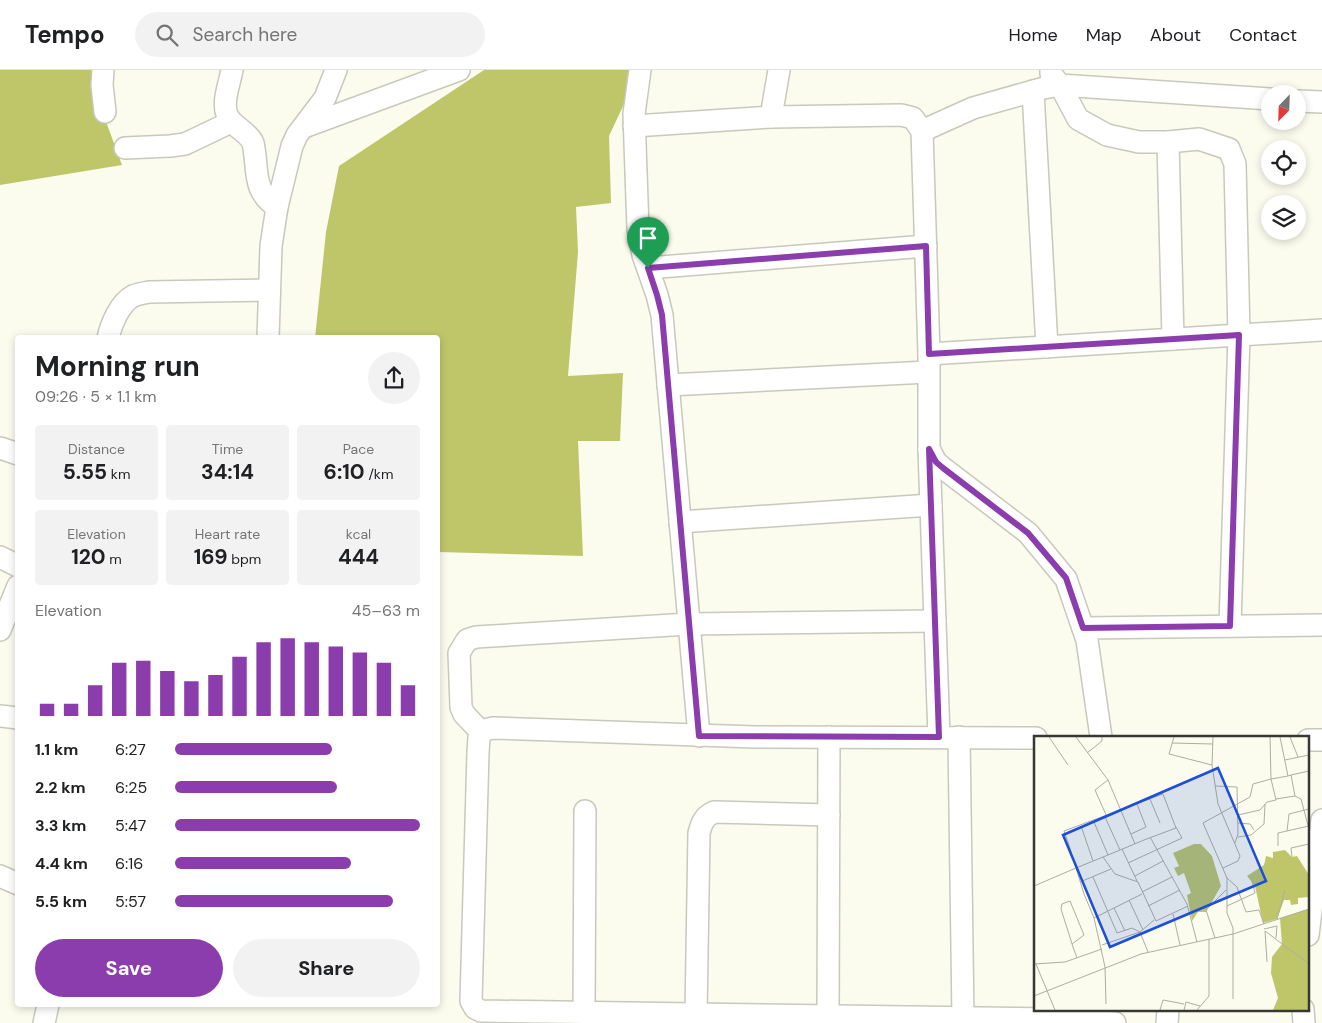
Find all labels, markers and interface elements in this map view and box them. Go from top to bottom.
search box [135,12,485,57]
text: Tempo [25,19,105,50]
icon: search [153,21,181,49]
text: Search here [193,22,297,47]
text: Home [1008,23,1058,47]
text: Map [1086,23,1122,47]
text: About [1150,23,1201,47]
text: Contact [1229,23,1297,47]
north arrow [1261,85,1306,130]
map controls [1261,85,1306,240]
button: locate [1261,140,1306,185]
button: layers [1261,195,1306,240]
pin [627,217,669,268]
icon: arrive [634,224,662,252]
text: Morning run [35,348,200,385]
button: share [368,352,420,404]
text: 09:26 · 5 × 1.1 km [35,386,157,407]
text: Distance [68,440,125,458]
text: Time [212,440,243,458]
text: Pace [343,440,374,458]
text: 5.55 [63,458,107,486]
text: 34:14 [201,458,254,486]
text: 6:10 [324,458,365,486]
text: km [107,465,130,483]
text: /km [365,465,393,483]
text: Elevation [67,525,126,543]
text: Heart rate [195,525,260,543]
text: kcal [346,525,371,543]
text: 120 [71,543,106,571]
text: 169 [194,543,228,571]
text: 444 [338,543,379,571]
text: m [106,550,122,568]
text: bpm [228,550,261,568]
text: Elevation [35,600,102,621]
text: 45–63 m [352,600,420,621]
inset map [1034,736,1310,1010]
text: 1.1 km [35,739,78,760]
text: 6:27 [115,739,146,760]
text: 2.2 km [35,777,86,798]
text: 6:25 [115,777,147,798]
text: 3.3 km [35,815,86,836]
text: 5:47 [115,815,146,836]
text: 4.4 km [35,853,88,874]
text: 6:16 [115,853,143,874]
text: 5.5 km [35,891,87,912]
text: 5:57 [115,891,146,912]
button: Save [35,939,223,997]
button: Share [233,939,420,997]

